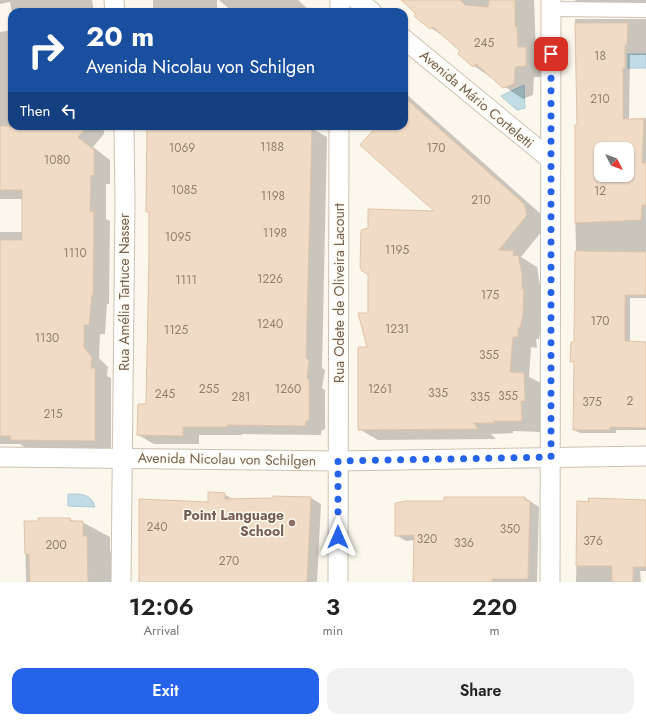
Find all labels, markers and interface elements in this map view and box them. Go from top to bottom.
text: 20 m [86,16,154,57]
icon: right [20,24,72,76]
house number: 245 [474,34,495,52]
pin [534,37,568,71]
icon: arrive [540,43,562,65]
street label: Avenida Mário Corteletti [416,45,538,153]
house number: 18 [594,47,606,65]
text: Avenida Nicolau von Schilgen [86,54,315,80]
house number: 210 [590,90,610,108]
text: Then [20,100,50,122]
icon: left [58,100,80,122]
house number: 1188 [260,138,284,156]
house number: 1069 [169,139,195,157]
house number: 170 [427,139,445,157]
north arrow [594,142,634,182]
map controls [594,142,634,182]
house number: 1080 [44,151,70,169]
house number: 1085 [171,181,197,199]
house number: 12 [594,182,606,200]
house number: 1198 [261,187,285,205]
house number: 210 [471,191,491,209]
street label: Rua Odete de Oliveira Lacourt [329,202,349,383]
street label: Rua Amélia Tartuce Nasser [114,213,134,371]
house number: 1198 [263,224,287,242]
house number: 1095 [165,228,191,246]
house number: 1195 [385,241,409,259]
house number: 1110 [63,244,87,262]
house number: 1226 [257,270,283,288]
house number: 1111 [175,271,197,289]
house number: 175 [481,286,499,304]
house number: 170 [591,312,609,330]
house number: 1240 [257,315,283,333]
house number: 1231 [385,320,409,338]
house number: 1125 [164,321,188,339]
house number: 1130 [35,329,59,347]
house number: 355 [479,346,499,364]
house number: 255 [199,380,219,398]
house number: 1260 [275,380,301,398]
house number: 1261 [368,380,392,398]
house number: 335 [428,384,448,402]
house number: 245 [155,385,176,403]
house number: 355 [498,387,518,405]
house number: 281 [232,388,250,406]
house number: 335 [470,388,490,406]
house number: 2 [627,392,634,410]
house number: 375 [582,393,602,411]
house number: 215 [44,405,63,423]
street label: Avenida Nicolau von Schilgen [138,447,316,471]
place label: Point Language School [183,505,284,541]
position arrow [317,516,359,558]
house number: 240 [146,518,168,536]
marker: Point Language School [287,518,297,528]
house number: 350 [500,520,520,538]
house number: 320 [417,530,437,548]
house number: 376 [583,532,603,550]
house number: 336 [454,534,474,552]
house number: 200 [45,536,67,554]
house number: 270 [219,552,239,570]
text: 12:06 [129,589,194,624]
text: 3 [326,589,340,624]
text: 220 [472,589,517,624]
text: Arrival [143,621,179,640]
text: min [323,621,343,640]
text: m [489,621,500,640]
button: Exit [12,668,319,714]
button: Share [327,668,634,714]

